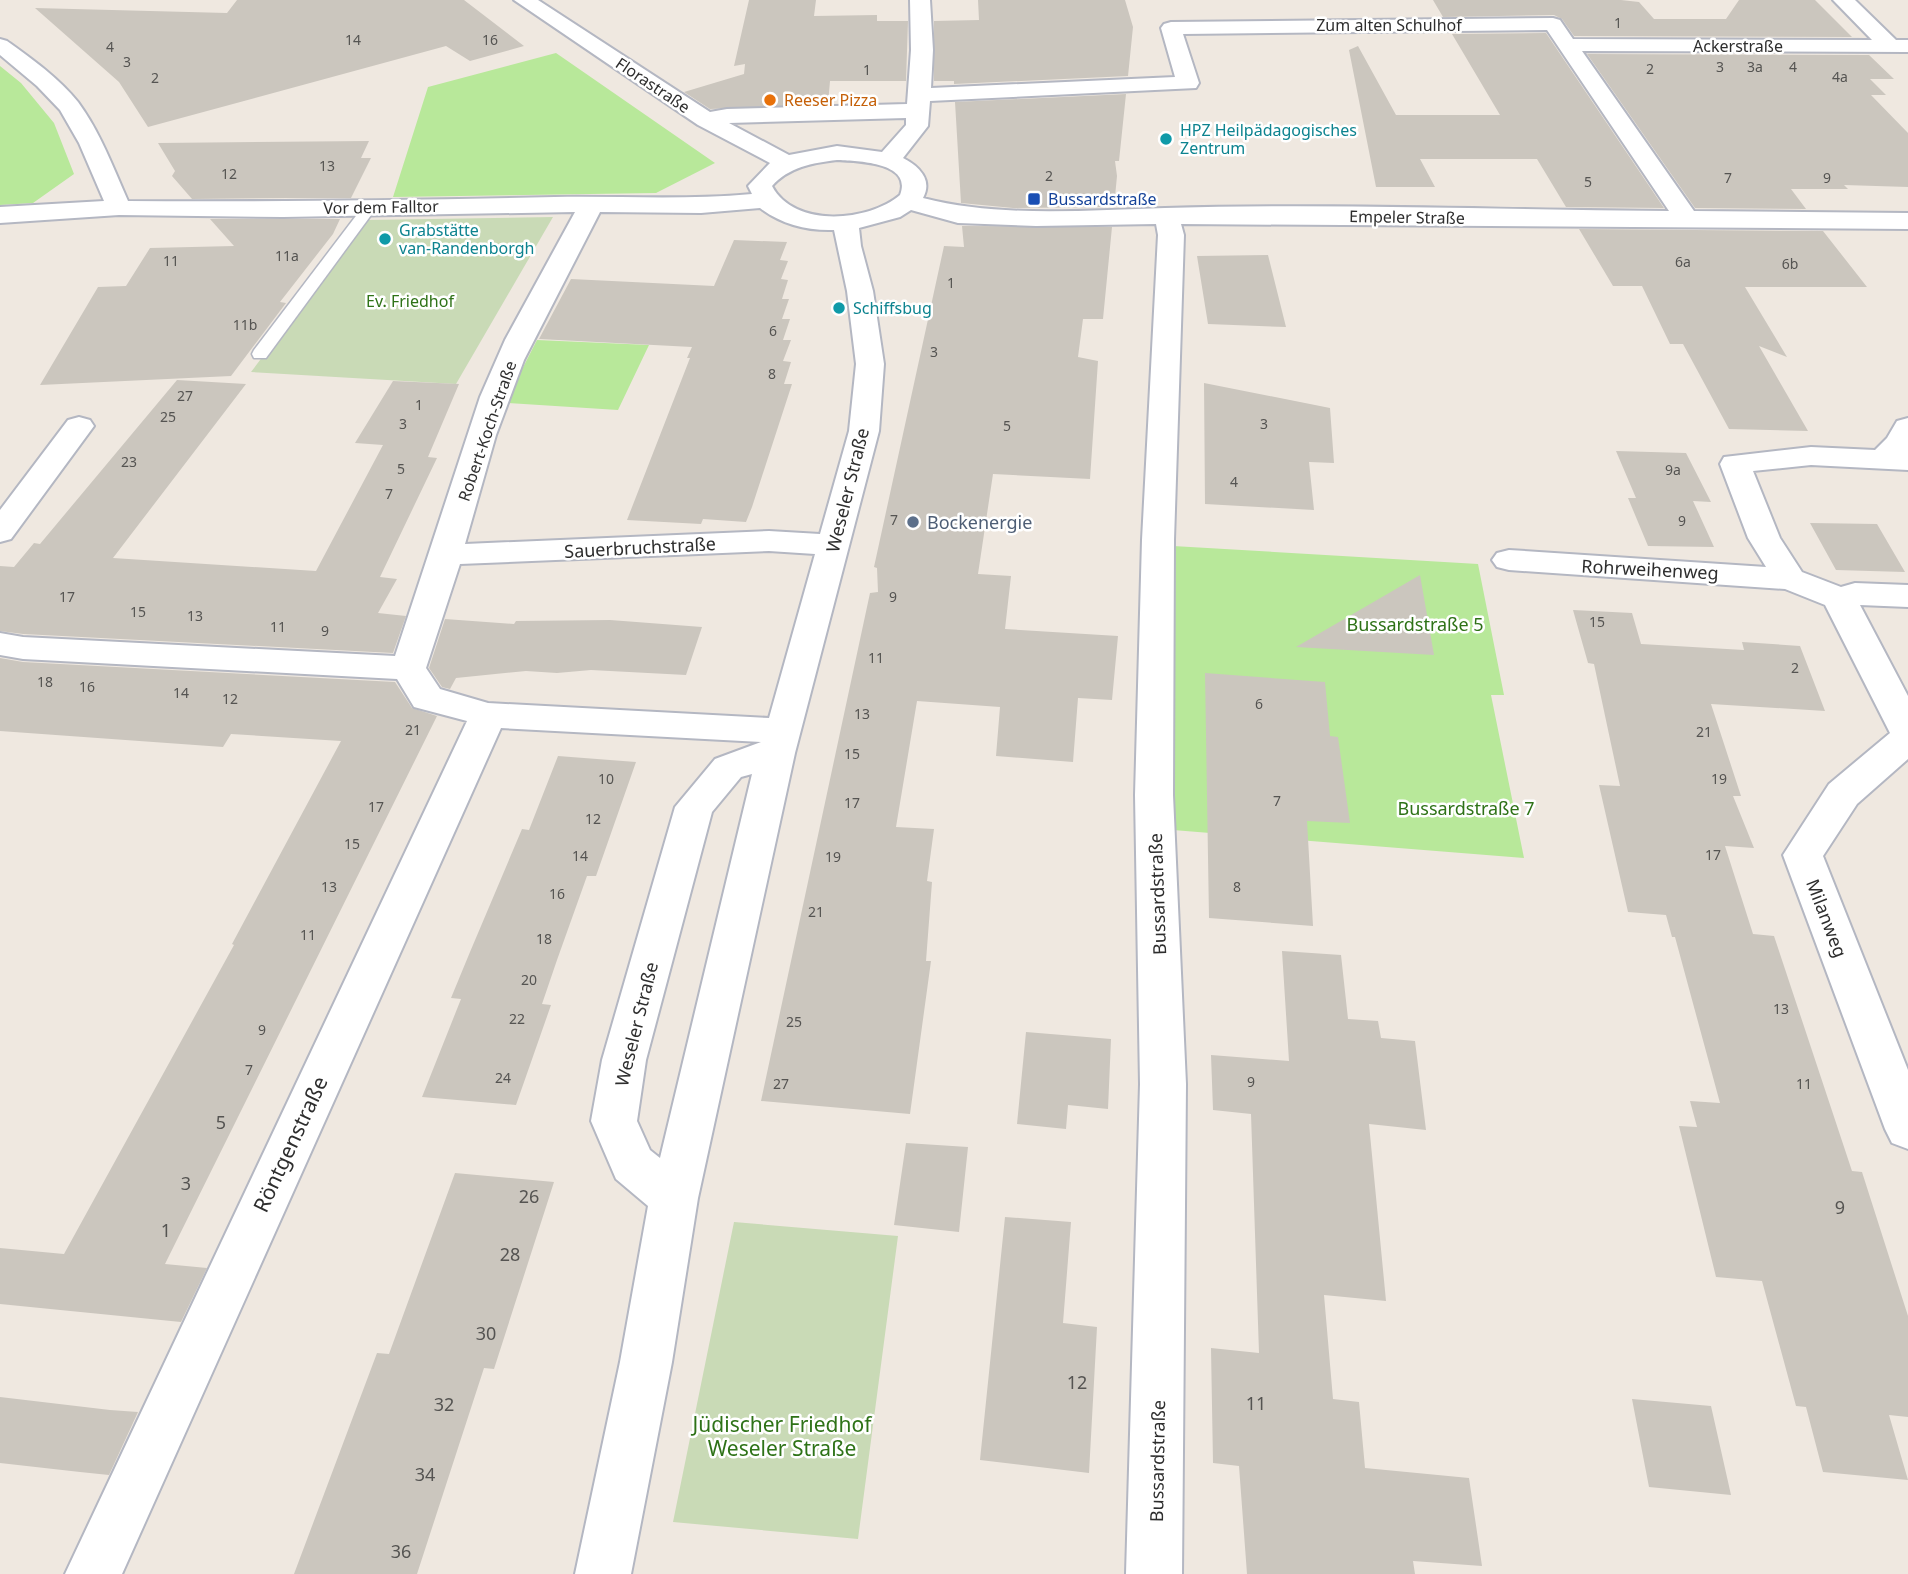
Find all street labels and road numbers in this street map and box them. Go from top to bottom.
street label: Zum alten Schulhof [1316,14,1463,36]
street label: Ackerstraße [1693,35,1783,57]
street label: Florastraße [612,52,694,118]
street label: Vor dem Falltor [323,195,439,219]
street label: Empeler Straße [1349,205,1465,229]
street label: Robert-Koch-Straße [453,358,521,504]
street label: Weseler Straße [820,425,874,555]
street label: Sauerbruchstraße [564,531,716,563]
street label: Rohrweihenweg [1581,553,1719,585]
street label: Bussardstraße [1143,833,1171,955]
street label: Milanweg [1801,875,1853,961]
street label: Weseler Straße [609,959,663,1089]
street label: Röntgenstraße [246,1072,334,1216]
street label: Bussardstraße [1144,1400,1170,1522]

